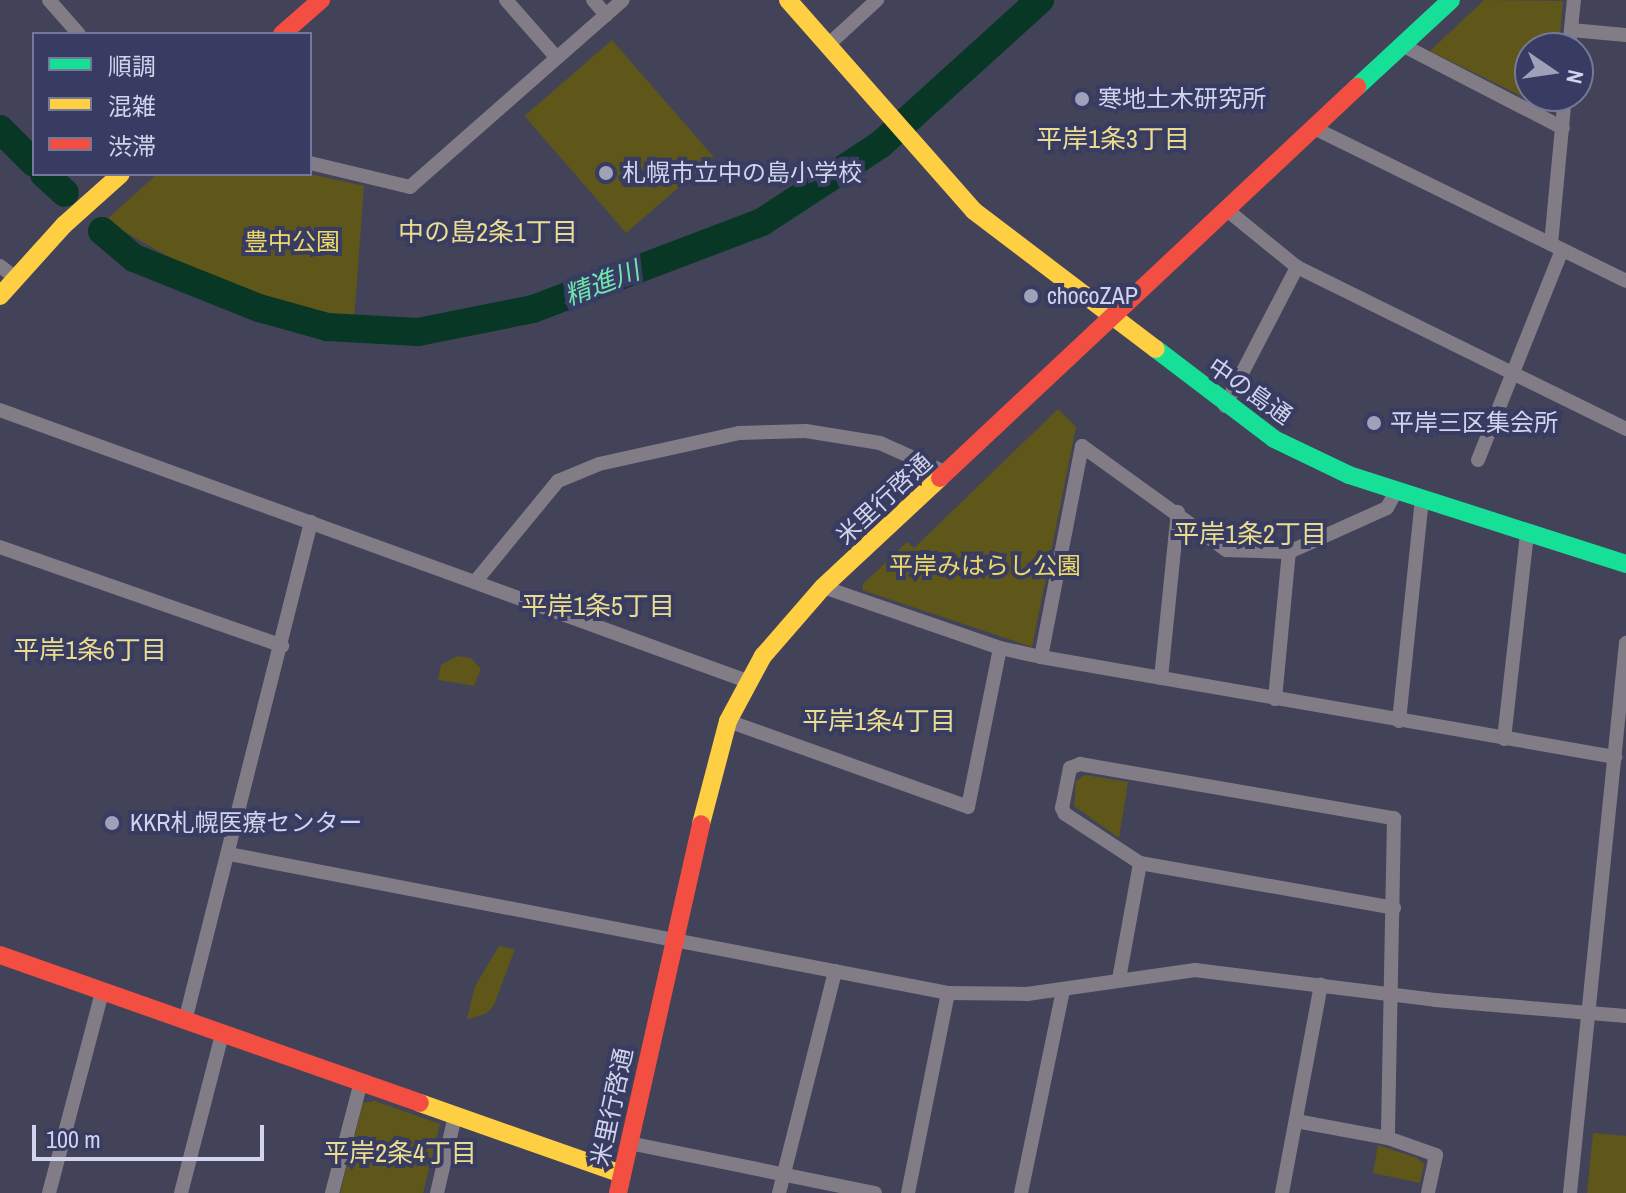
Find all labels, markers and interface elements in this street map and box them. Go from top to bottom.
legend [32,32,312,176]
north arrow [1514,32,1594,112]
text: 順調 [108,50,156,82]
text: N [1559,67,1592,87]
place label: 寒地土木研究所 [1098,85,1266,113]
text: 混雑 [108,90,156,122]
marker: 寒地土木研究所 [1073,90,1091,108]
district label: 平岸1条3丁目 [1036,123,1190,155]
text: 渋滞 [108,130,156,162]
place label: 札幌市立中の島小学校 [622,159,862,187]
marker: 札幌市立中の島小学校 [597,164,615,182]
district label: 中の島2条1丁目 [398,216,578,248]
park label: 豊中公園 [244,228,340,256]
water label: 精進川 [560,254,644,312]
place label: chocoZAP [1047,282,1138,310]
marker: chocoZAP [1022,287,1040,305]
street label: 中の島通 [1202,352,1298,430]
place label: 平岸三区集会所 [1390,409,1558,437]
marker: 平岸三区集会所 [1365,414,1383,432]
street label: 米里行啓通 [830,448,938,550]
district label: 平岸1条2丁目 [1173,518,1327,550]
park label: 平岸みはらし公園 [889,552,1081,580]
district label: 平岸1条5丁目 [521,590,675,622]
district label: 平岸1条6丁目 [13,634,167,666]
district label: 平岸1条4丁目 [802,705,956,737]
place label: KKR札幌医療センター [130,809,362,837]
marker: KKR札幌医療センター [101,812,123,834]
street label: 米里行啓通 [585,1045,639,1169]
scale bar [36,1109,268,1159]
text: 100 m [46,1123,101,1155]
district label: 平岸2条4丁目 [323,1137,477,1169]

